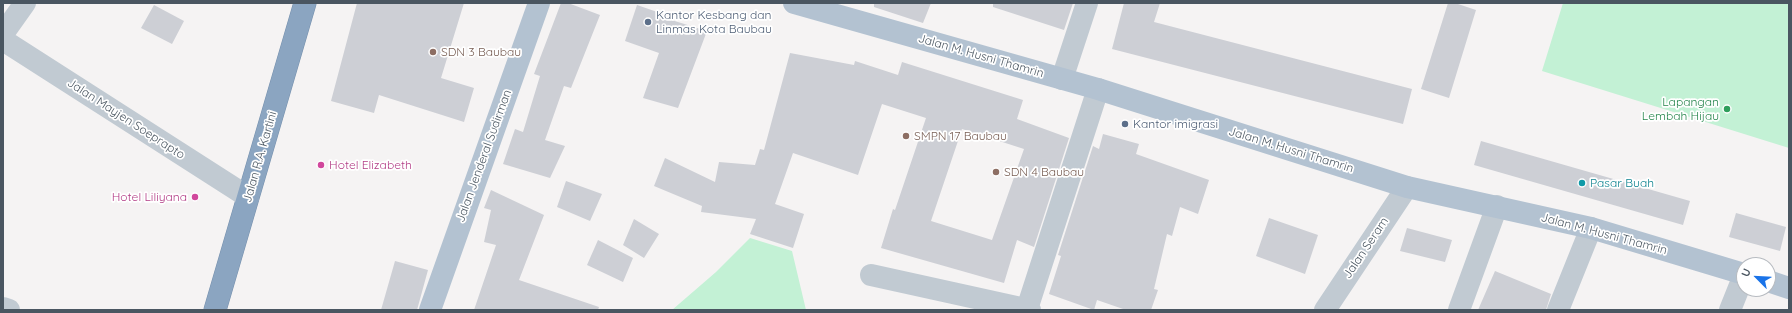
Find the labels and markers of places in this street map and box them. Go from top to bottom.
place label: Kantor Kesbang dan Linmas Kota Baubau [656,8,772,36]
marker: Kantor Kesbang dan Linmas Kota Baubau [643,17,653,27]
place label: SDN 3 Baubau [441,45,521,59]
marker: SDN 3 Baubau [428,47,438,57]
place label: Lapangan Lembah Hijau [1642,95,1719,123]
marker: Lapangan Lembah Hijau [1722,104,1732,114]
place label: Kantor imigrasi [1133,117,1218,131]
marker: Kantor imigrasi [1120,119,1130,129]
place label: SMPN 17 Baubau [914,129,1007,143]
marker: SMPN 17 Baubau [901,131,911,141]
place label: Hotel Elizabeth [329,158,412,172]
marker: Hotel Elizabeth [316,160,326,170]
place label: SDN 4 Baubau [1004,165,1084,179]
marker: SDN 4 Baubau [991,167,1001,177]
place label: Pasar Buah [1590,176,1654,190]
marker: Pasar Buah [1577,178,1587,188]
place label: Hotel Liliyana [112,190,187,204]
marker: Hotel Liliyana [190,192,200,202]

